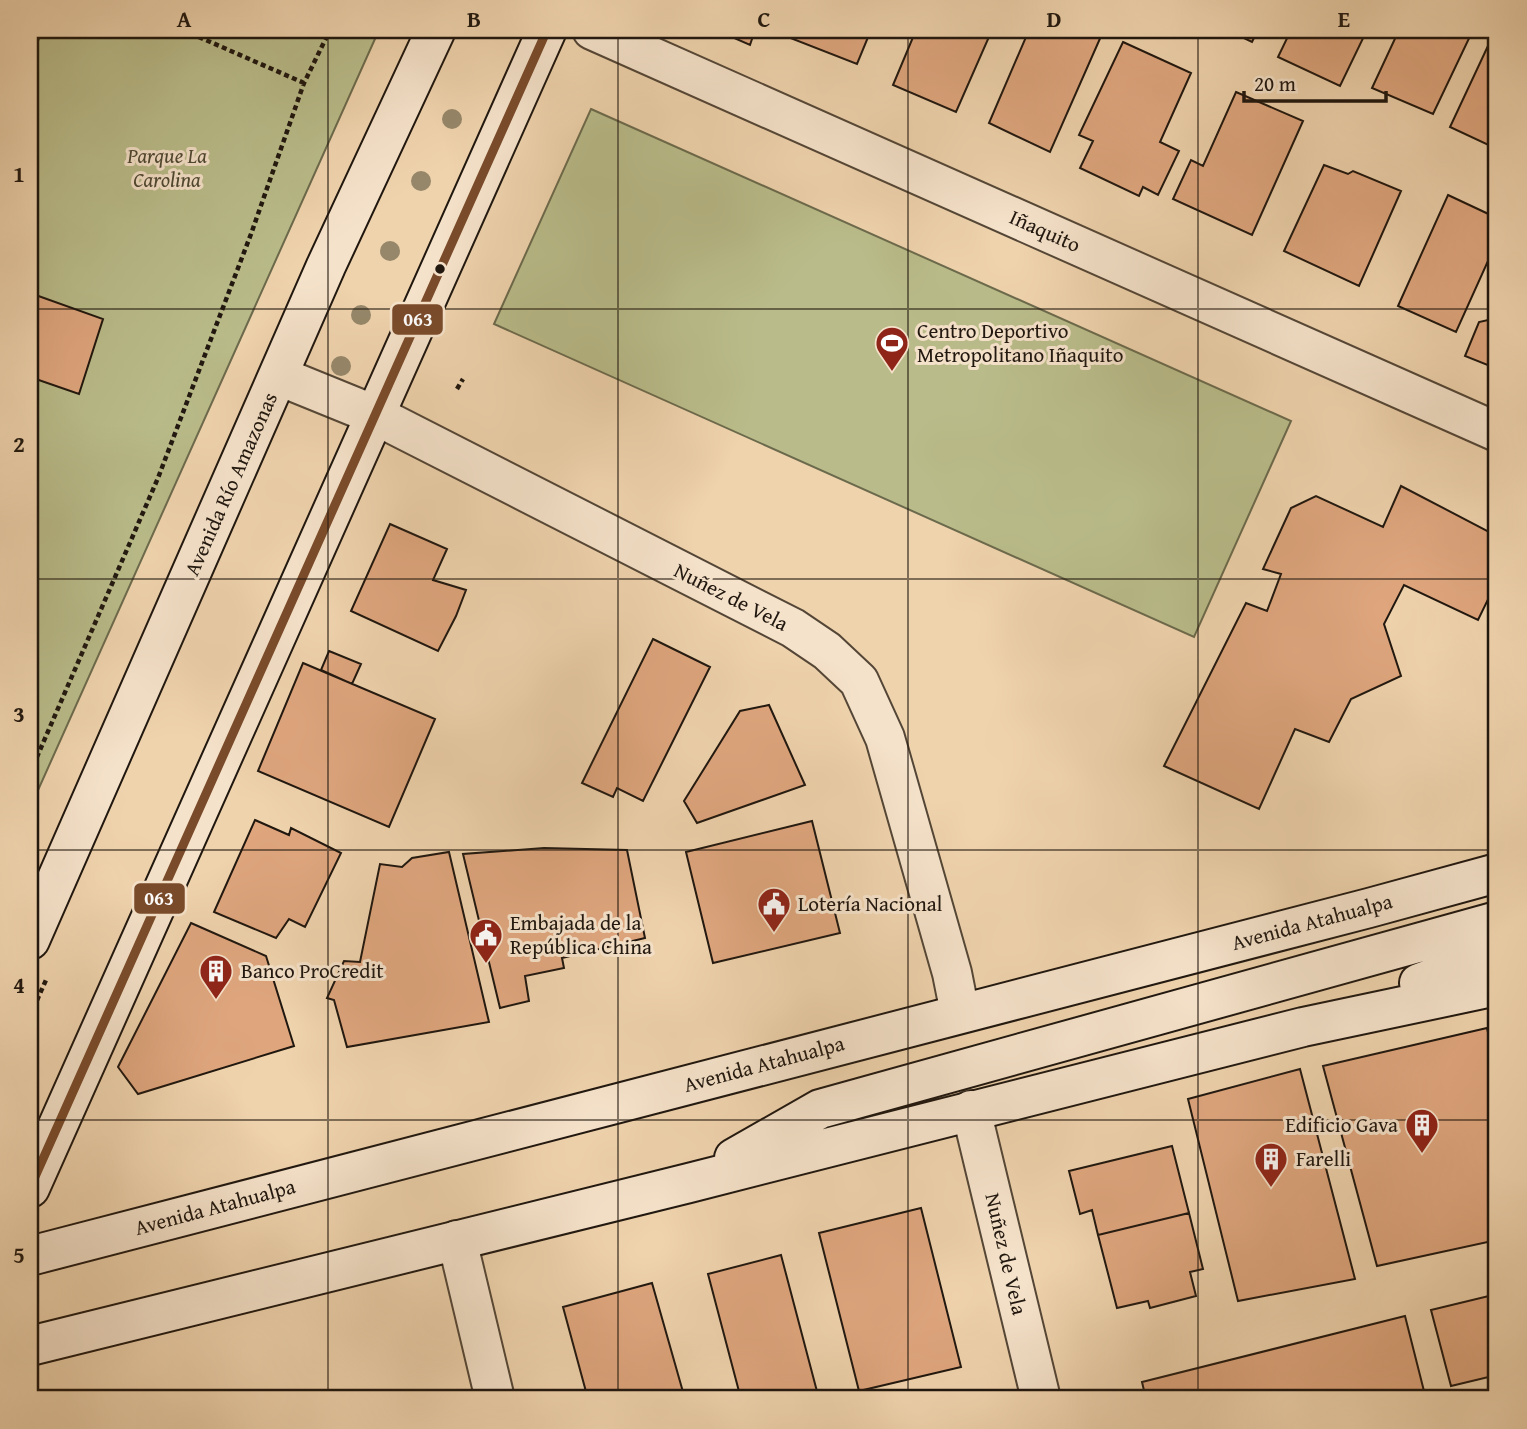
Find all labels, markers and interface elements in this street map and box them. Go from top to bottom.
text: A [177,2,192,35]
text: B [467,2,481,35]
text: C [757,2,771,35]
text: D [1047,2,1062,35]
text: E [1338,2,1350,35]
scale bar [1244,60,1385,104]
text: 20 m [1254,68,1296,99]
park label: Parque La Carolina [126,140,207,195]
text: 1 [13,157,25,190]
street label: Iñaquito [1005,201,1086,260]
unlabelled marker [433,262,447,276]
line badge: 063 [391,303,444,336]
text: 063 [403,305,433,333]
place label: Centro Deportivo Metropolitano Iñaquito [917,315,1123,370]
sports icon: Centro Deportivo Metropolitano Iñaquito [873,324,911,373]
street label: Avenida Río Amazonas [176,387,285,581]
text: 2 [13,427,25,460]
street label: Nuñez de Vela [669,555,794,639]
text: 3 [13,697,25,730]
line badge: 063 [133,882,186,915]
text: 063 [144,884,174,912]
public building icon: Lotería Nacional [755,885,793,934]
street label: Avenida Atahualpa [1228,885,1396,958]
place label: Lotería Nacional [798,888,943,919]
place label: Embajada de la República China [510,907,652,962]
public building icon: Embajada de la República China [467,916,505,965]
building icon: Banco ProCredit [197,952,235,1001]
place label: Banco ProCredit [241,955,384,986]
text: 4 [13,968,25,1001]
street label: Avenida Atahualpa [680,1027,848,1100]
building icon: Edificio Gava [1403,1106,1441,1155]
place label: Edificio Gava [1285,1109,1398,1140]
building icon: Farelli [1252,1140,1290,1189]
place label: Farelli [1296,1143,1351,1174]
street label: Avenida Atahualpa [131,1170,299,1243]
street label: Nuñez de Vela [977,1190,1036,1318]
text: 5 [13,1238,25,1271]

